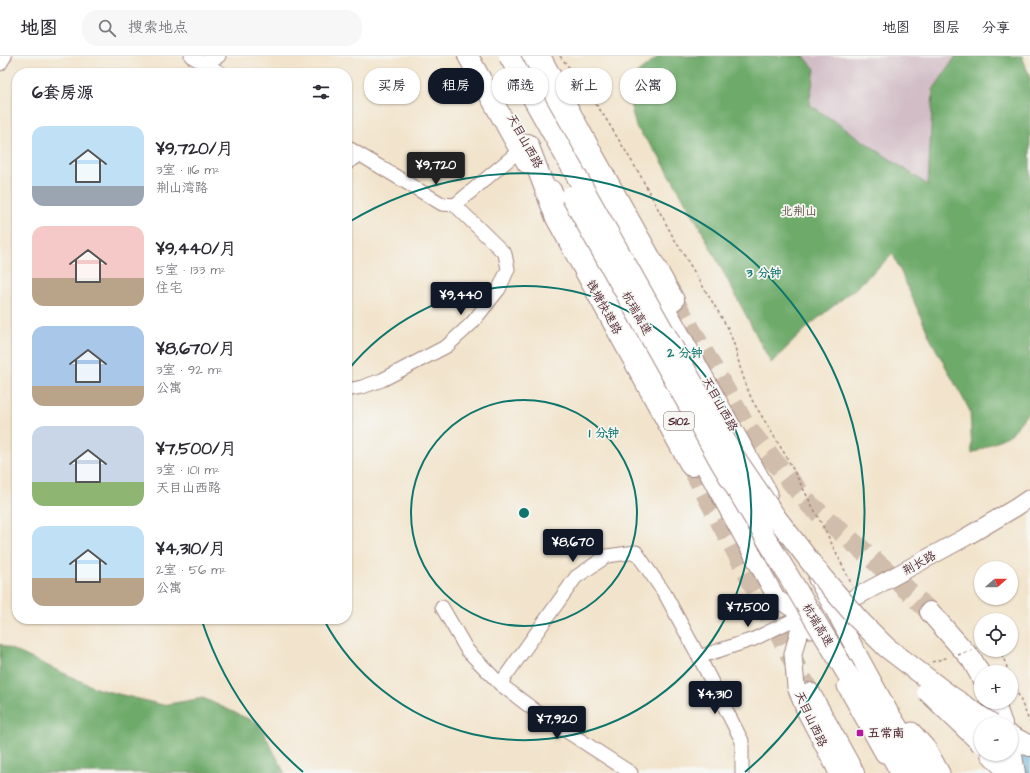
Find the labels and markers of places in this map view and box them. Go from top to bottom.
pin: ¥9,720 [403,152,469,186]
pin: ¥9,440 [428,282,494,316]
centre of rings [517,506,531,520]
pin: ¥8,670 [540,529,606,563]
pin: ¥7,500 [715,594,781,628]
pin: ¥4,310 [682,681,748,715]
pin: ¥7,920 [524,706,590,740]
place label: 五常南 [868,725,904,742]
marker: 五常南 [855,728,865,738]

